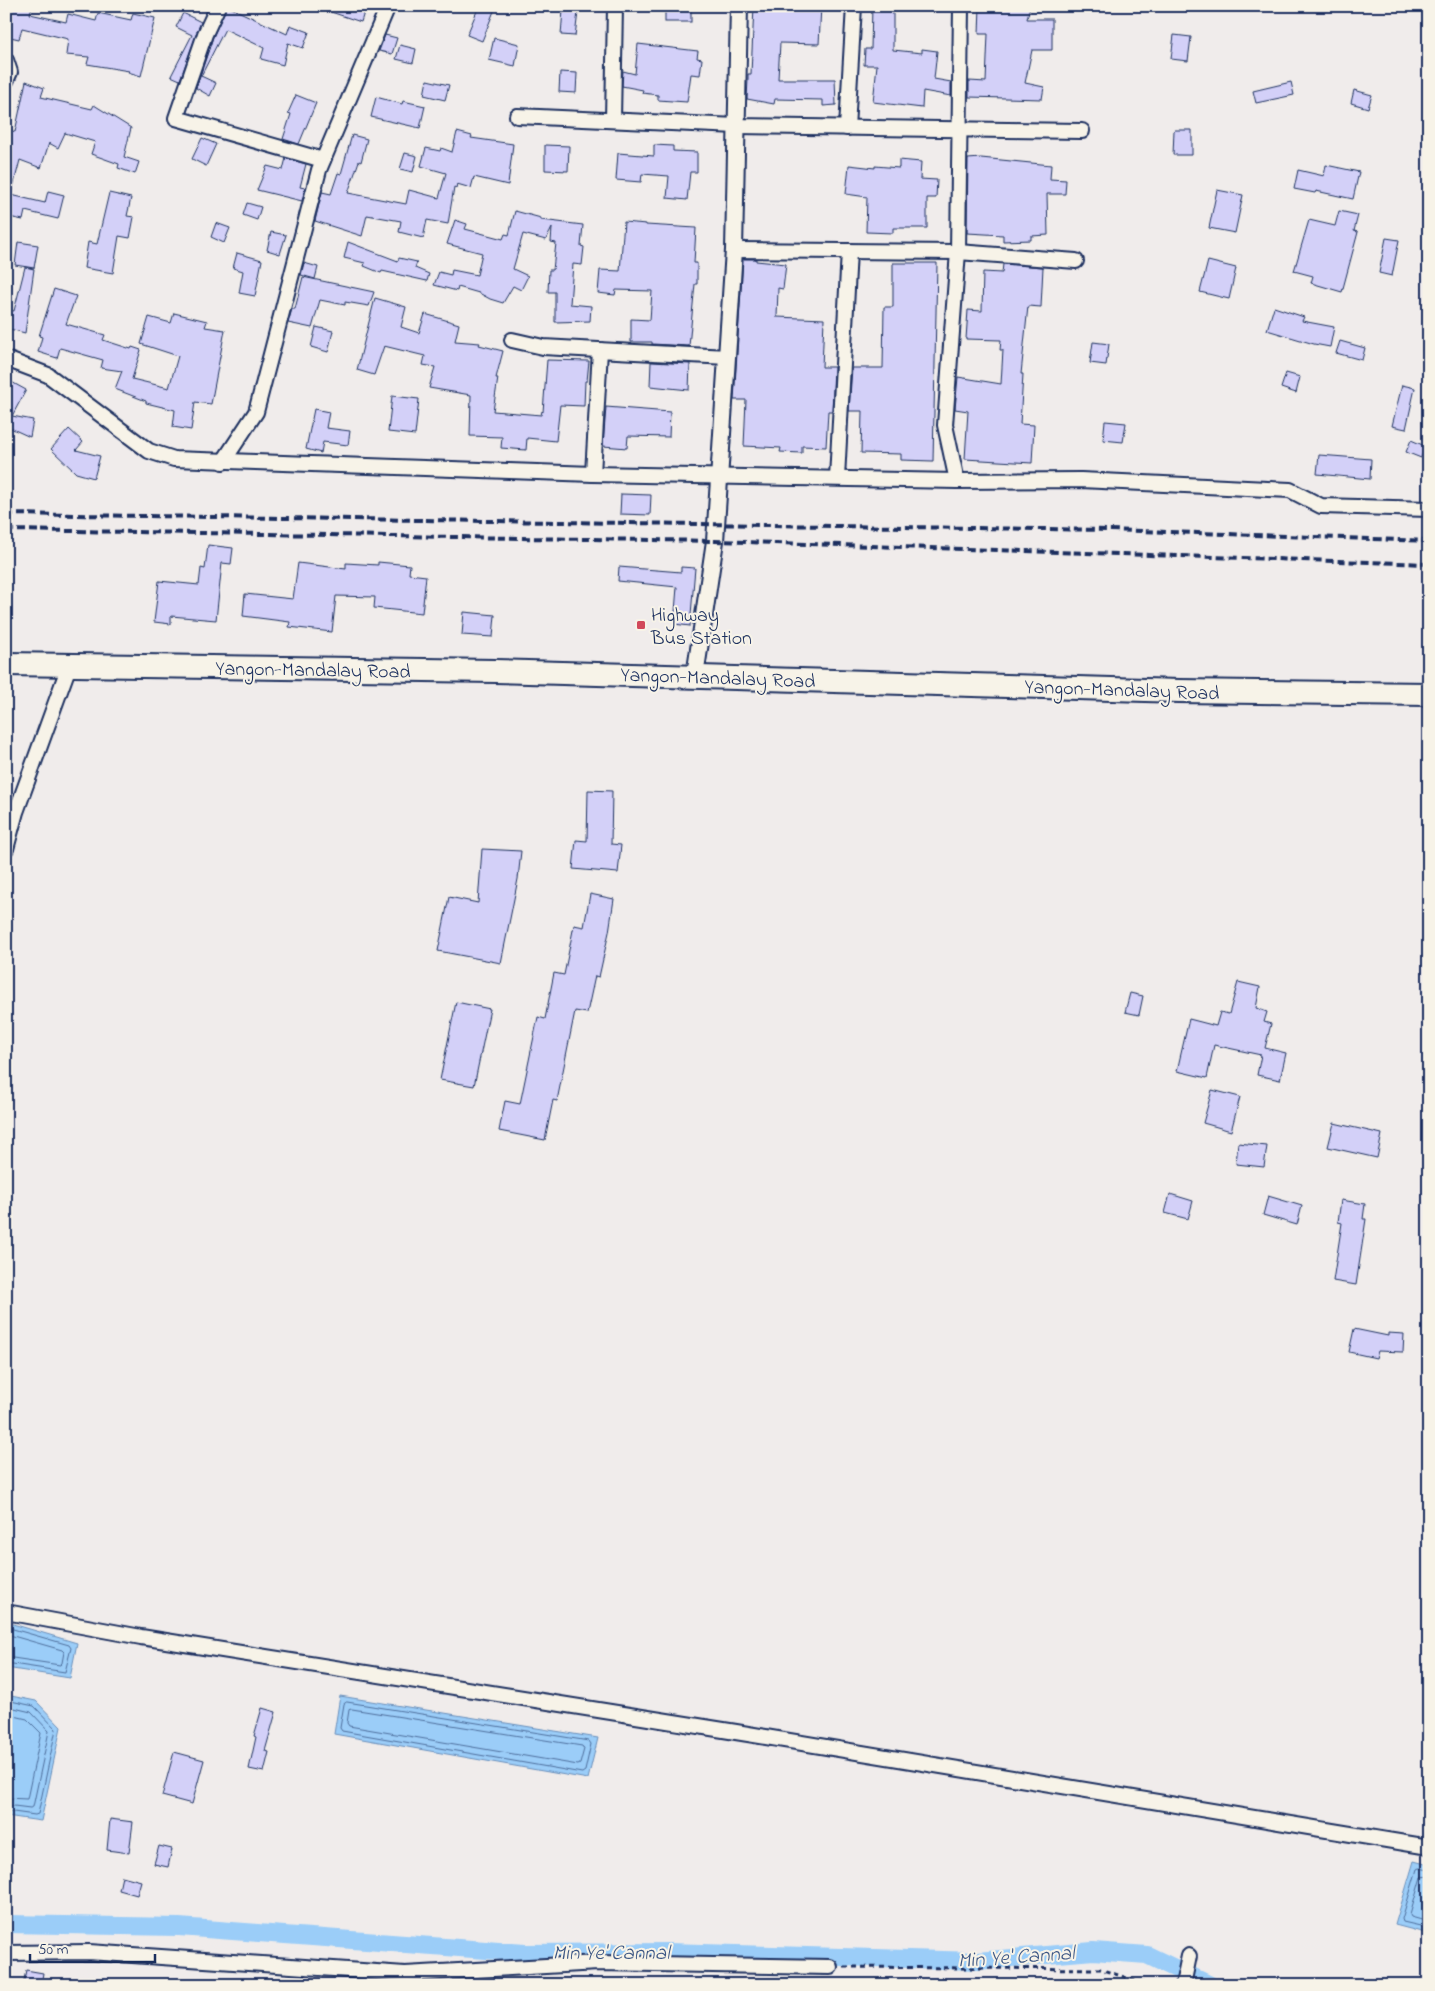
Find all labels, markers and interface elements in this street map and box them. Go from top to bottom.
place label: Highway Bus Station [650,602,752,654]
marker: Highway Bus Station [635,619,647,631]
street label: Yangon-Mandalay Road [215,655,411,689]
street label: Yangon-Mandalay Road [620,662,816,698]
street label: Yangon-Mandalay Road [1024,674,1220,710]
scale bar [30,1931,155,1963]
text: 50 m [38,1939,69,1961]
water label: Min Ye' Cannal [552,1939,672,1969]
water label: Min Ye' Cannal [957,1939,1078,1977]

